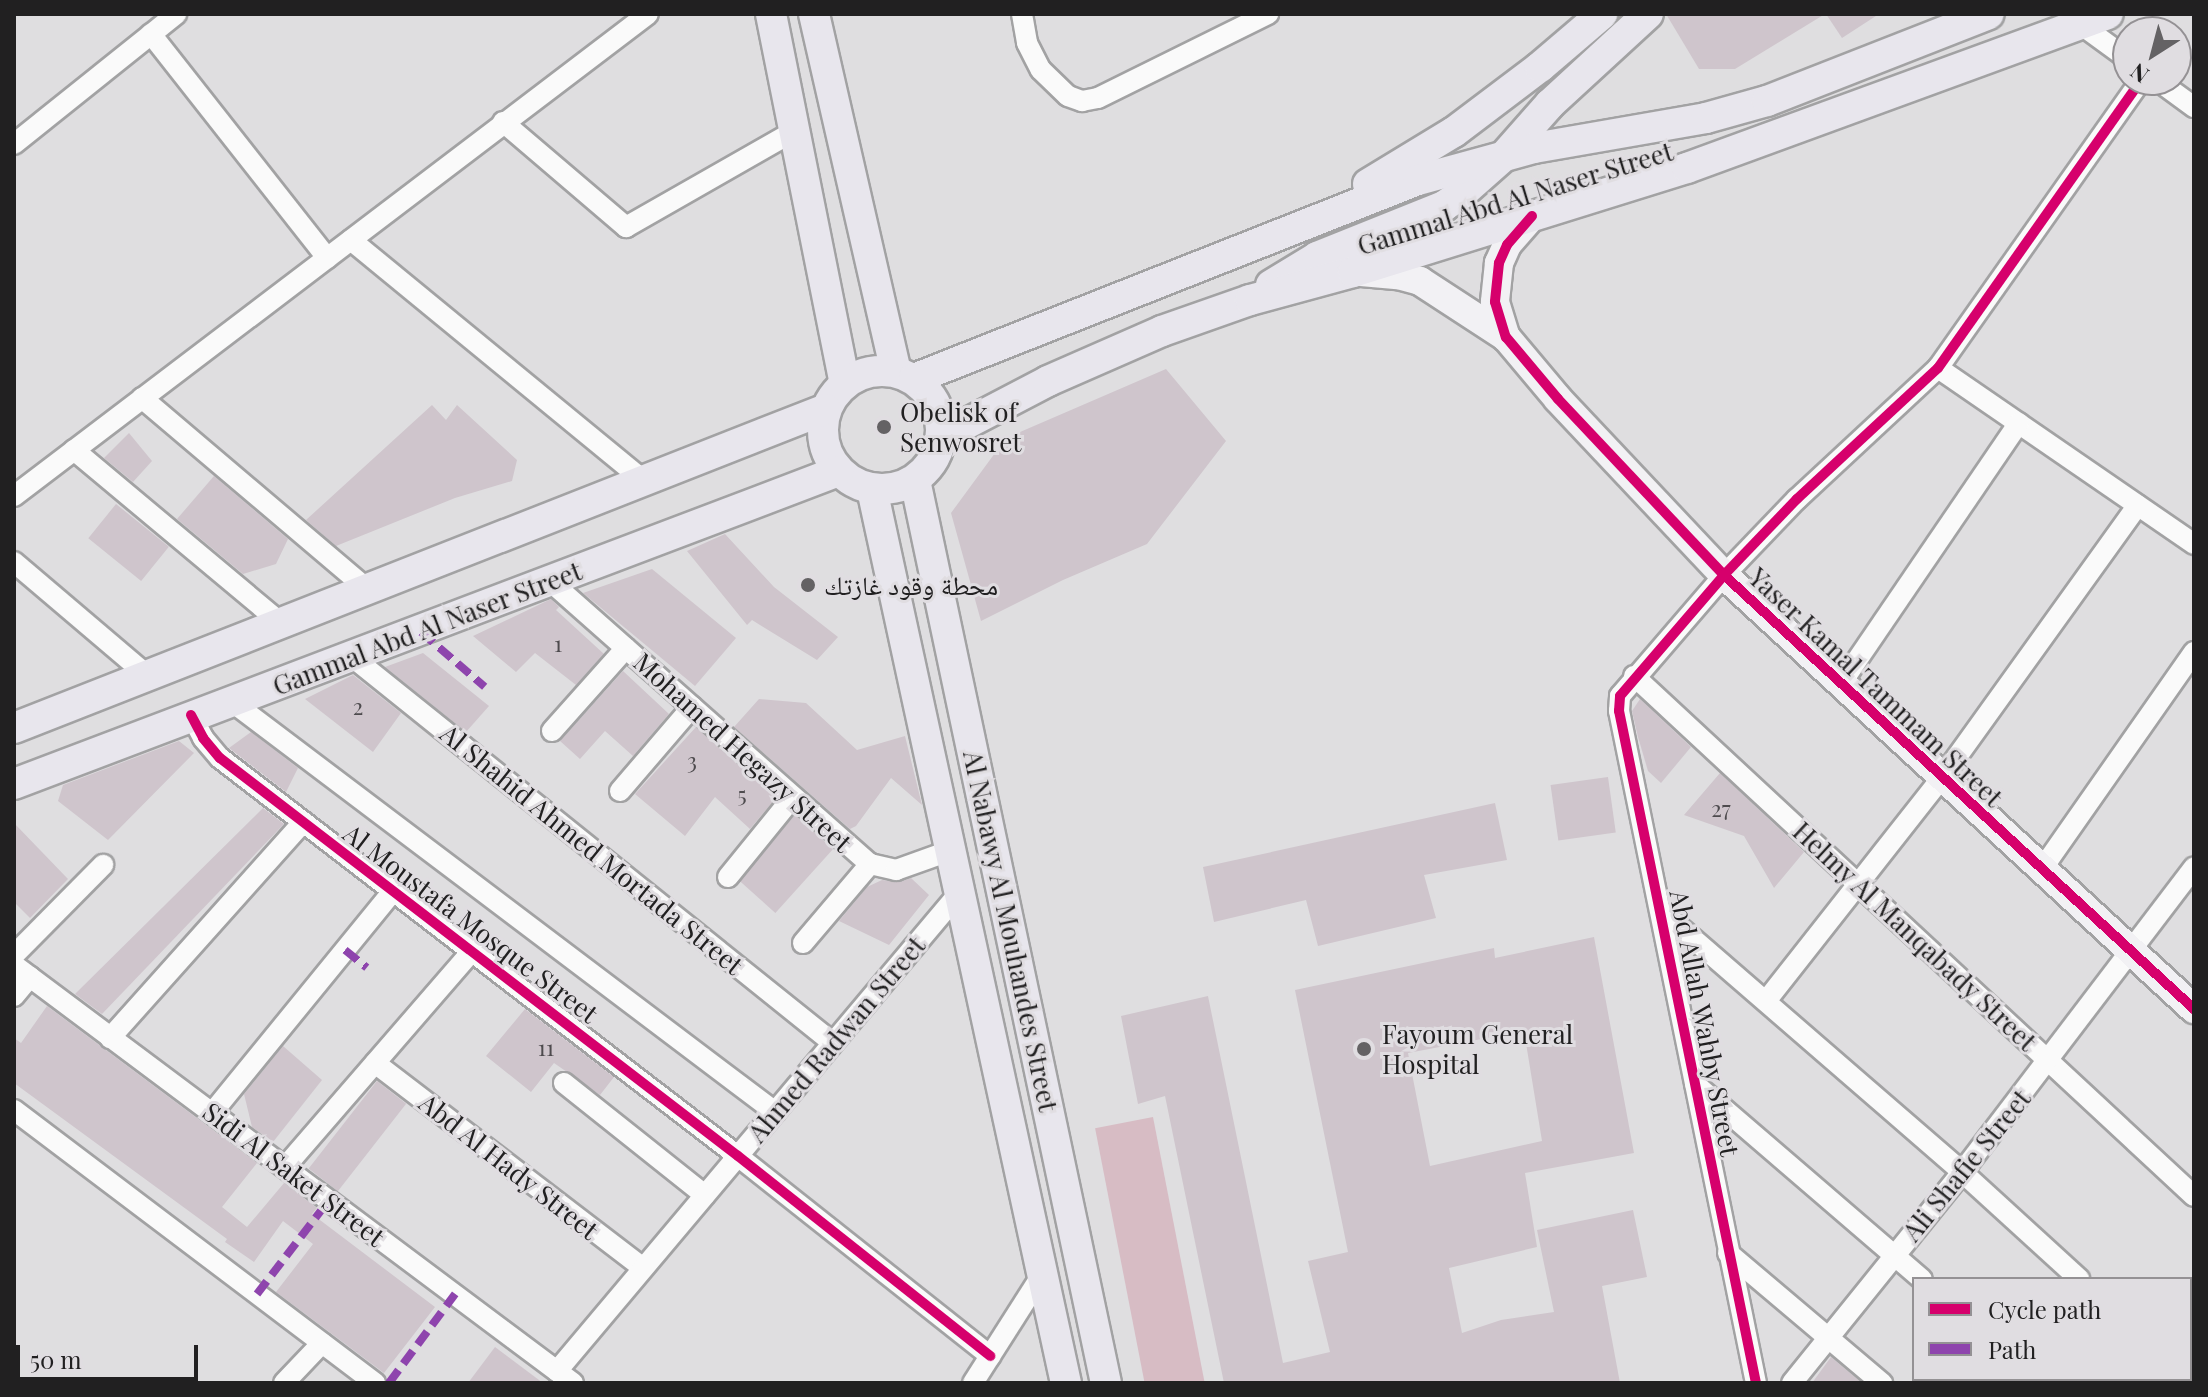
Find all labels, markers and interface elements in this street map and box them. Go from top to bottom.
north arrow [2112,16,2192,96]
text: N [2124,57,2154,91]
street label: Gammal Abd Al Naser Street [1352,135,1678,261]
place label: Obelisk of Senwosret [900,396,1022,458]
marker: Obelisk of Senwosret [875,418,893,436]
street label: Gammal Abd Al Naser Street [267,554,587,702]
street label: Yaser Kamal Tammam Street [1742,561,2010,813]
place label: محطة وقود غازتك [824,569,998,601]
marker: محطة وقود غازتك [799,576,817,594]
house number: 1 [554,631,562,657]
street label: Mohamed Hegazy Street [627,646,859,858]
house number: 2 [353,694,363,720]
street label: Al Shahid Ahmed Mortada Street [434,717,750,981]
street label: Al Nabawy Al Mouhandes Street [957,747,1065,1115]
house number: 3 [687,748,697,774]
house number: 5 [737,782,747,808]
house number: 27 [1711,796,1731,822]
street label: Helmy Al Manqabady Street [1786,814,2044,1058]
street label: Al Moustafa Mosque Street [337,817,605,1029]
street label: Abd Allah Wahby Street [1664,886,1746,1160]
street label: Ahmed Radwan Street [741,930,931,1148]
place label: Fayoum General Hospital [1382,1018,1573,1080]
house number: 11 [538,1035,554,1061]
marker: Fayoum General Hospital [1353,1038,1375,1060]
street label: Ali Shafie Street [1895,1083,2037,1247]
street label: Abd Al Hady Street [413,1086,605,1246]
street label: Sidi Al Saket Street [197,1095,391,1253]
legend [1912,1277,2192,1381]
text: Cycle path [1988,1293,2101,1325]
scale bar [20,1329,202,1379]
text: Path [1988,1333,2036,1365]
text: 50 m [30,1343,82,1375]

